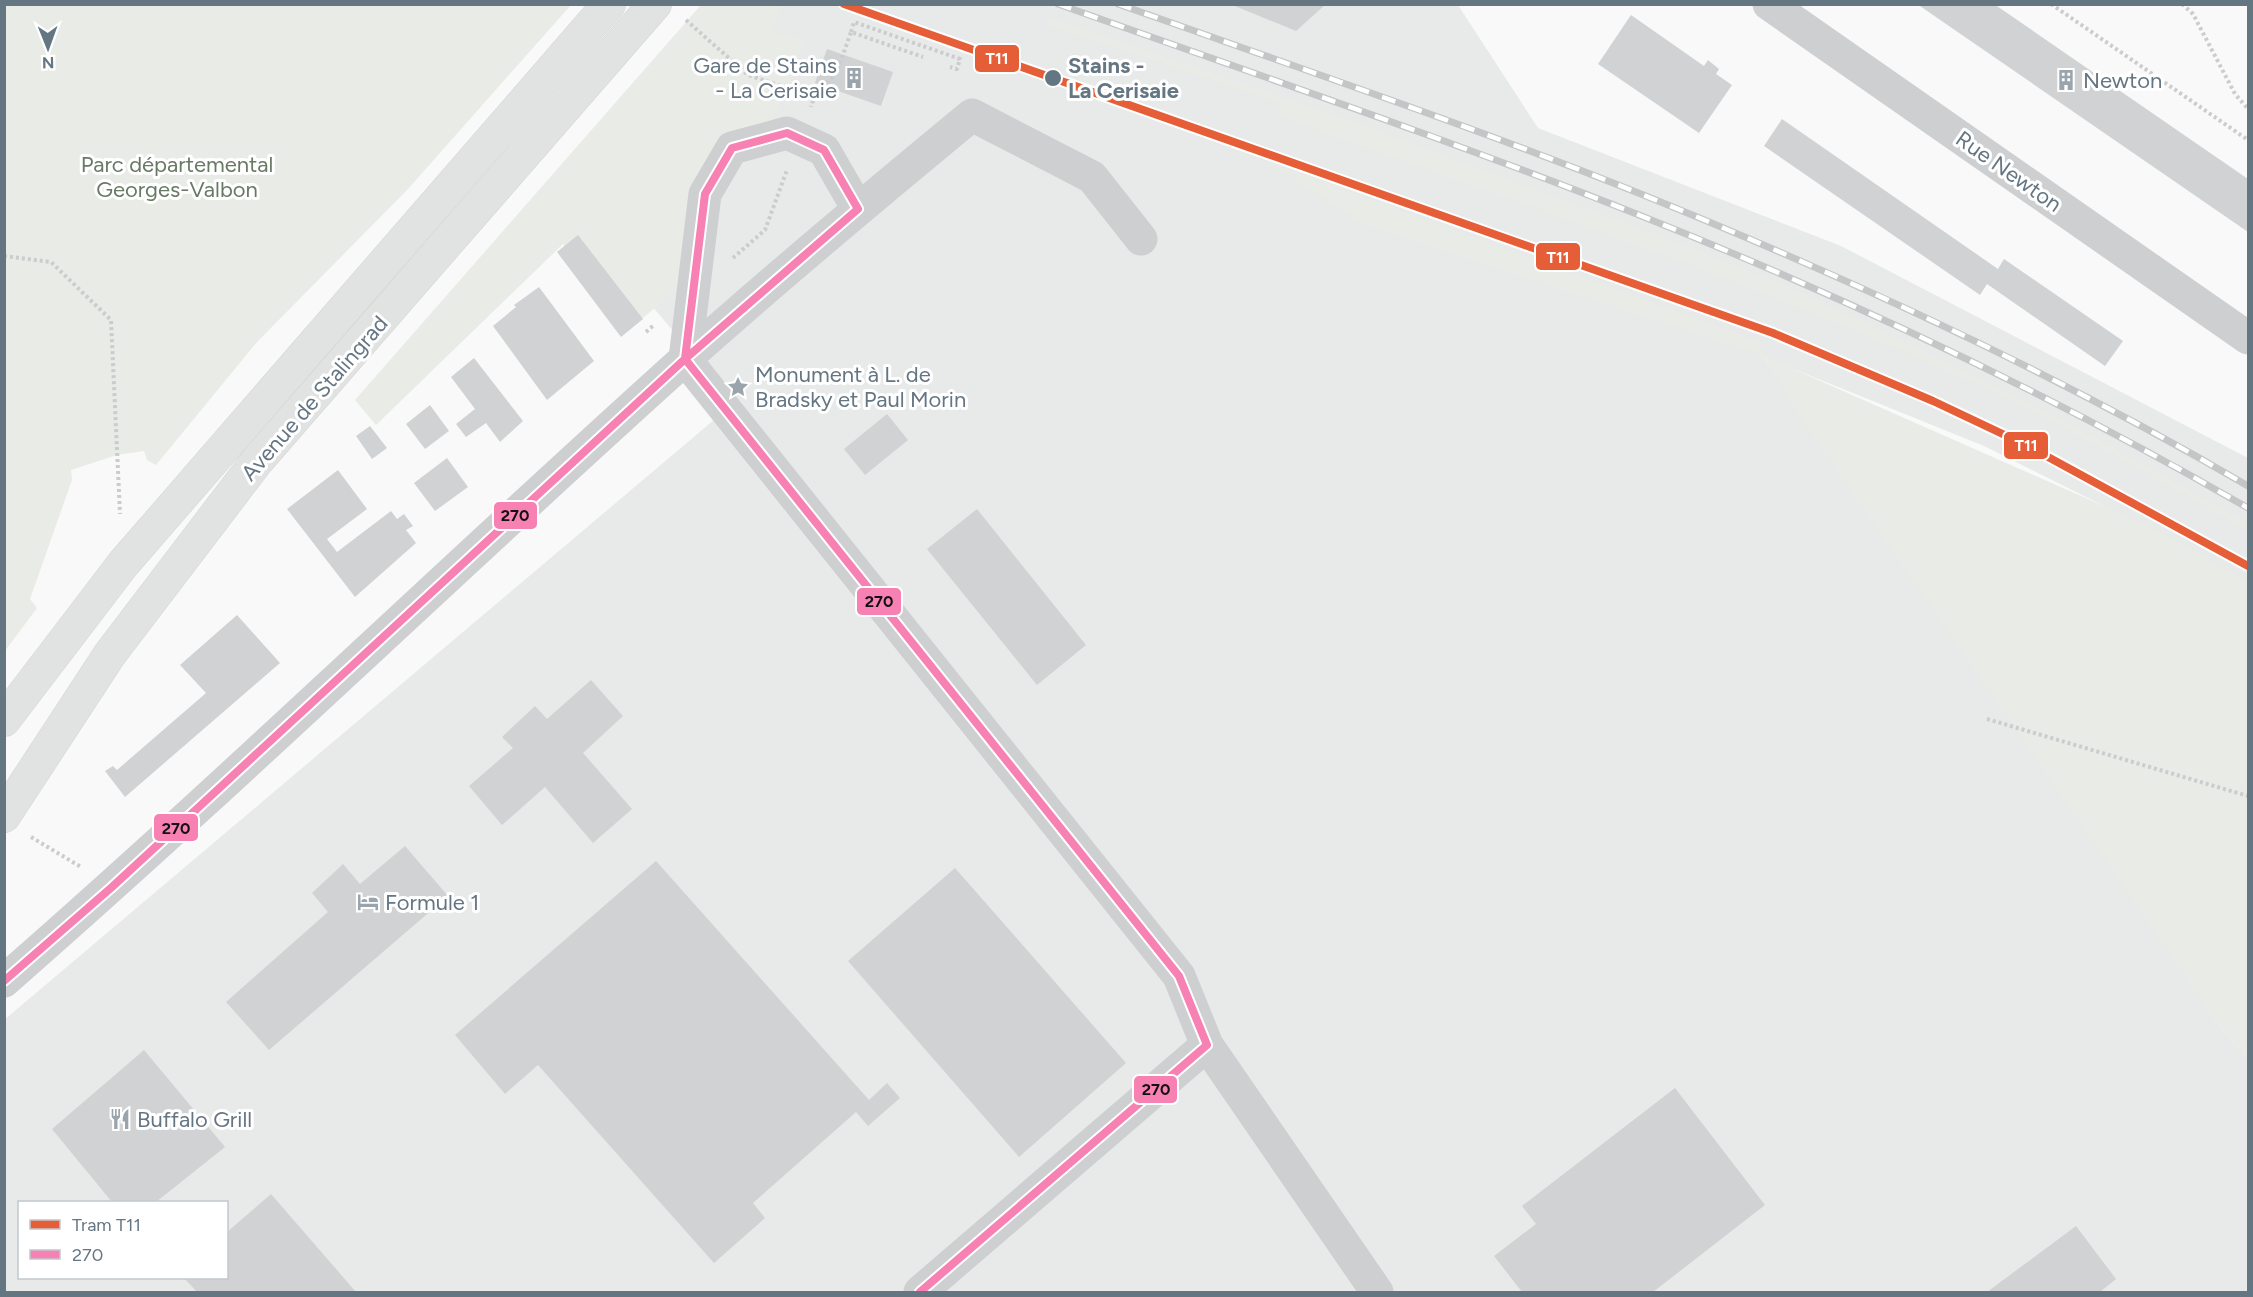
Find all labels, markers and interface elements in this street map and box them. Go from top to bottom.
north arrow [18,18,78,78]
line badge: T11 [974,44,1020,73]
text: T11 [986,49,1008,68]
place label: Gare de Stains - La Cerisaie [693,52,837,104]
place label: Stains - La Cerisaie [1068,52,1179,104]
text: N [42,53,55,72]
building icon: Gare de Stains - La Cerisaie [842,66,866,90]
place label: Newton [2083,67,2162,94]
marker: Stains - La Cerisaie [1043,68,1063,88]
building icon: Newton [2054,68,2078,92]
street label: Rue Newton [1951,125,2067,218]
park label: Parc départemental Georges-Valbon [81,151,273,203]
line badge: T11 [1535,242,1581,271]
text: T11 [1547,248,1569,267]
street label: Avenue de Stalingrad [235,310,393,486]
place label: Monument à L. de Bradsky et Paul Morin [755,361,966,413]
place icon: Monument à L. de Bradsky et Paul Morin [726,375,750,399]
line badge: T11 [2003,431,2049,460]
text: T11 [2015,436,2037,455]
line badge: 270 [493,501,538,530]
text: 270 [501,506,529,525]
line badge: 270 [856,587,902,616]
text: 270 [865,592,893,611]
line badge: 270 [153,813,199,842]
text: 270 [162,819,190,838]
place label: Formule 1 [385,889,479,916]
hotel icon: Formule 1 [356,890,380,914]
line badge: 270 [1133,1075,1178,1104]
text: 270 [1142,1080,1170,1099]
place label: Buffalo Grill [137,1106,252,1133]
restaurant icon: Buffalo Grill [108,1107,132,1131]
legend [18,1201,228,1279]
text: Tram T11 [72,1214,141,1236]
text: 270 [72,1244,103,1266]

